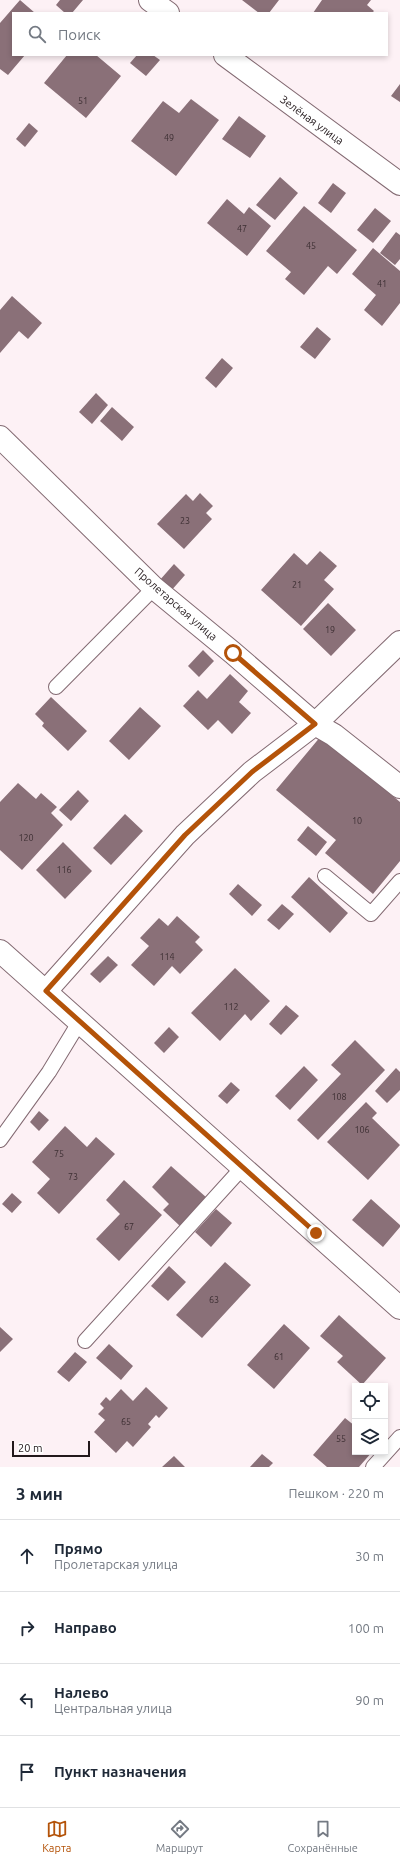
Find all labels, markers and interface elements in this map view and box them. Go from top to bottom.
search box [12,12,388,56]
icon: search [26,23,48,45]
text: Поиск [58,26,101,43]
street label: Зелёная улица [278,93,346,147]
house number: 51 [78,96,88,106]
house number: 49 [164,133,174,143]
house number: 47 [237,224,247,234]
house number: 45 [306,241,316,251]
house number: 41 [377,279,387,289]
house number: 23 [180,516,190,526]
street label: Пролетарская улица [132,565,220,643]
house number: 21 [292,580,302,590]
house number: 19 [325,625,335,635]
route start [224,644,242,662]
house number: 10 [352,816,362,826]
house number: 120 [18,833,34,843]
house number: 116 [56,865,72,875]
house number: 114 [159,952,175,962]
house number: 112 [223,1002,239,1012]
house number: 108 [331,1092,347,1102]
house number: 106 [354,1125,370,1135]
house number: 75 [54,1149,64,1159]
house number: 73 [68,1172,78,1182]
house number: 67 [124,1222,134,1232]
route end [307,1224,325,1242]
house number: 63 [209,1295,219,1305]
house number: 61 [274,1352,284,1362]
map controls [352,1383,388,1455]
button: locate [352,1383,388,1419]
house number: 65 [121,1417,131,1427]
button: layers [352,1419,388,1455]
house number: 55 [336,1434,346,1444]
scale bar [12,1439,90,1458]
text: 20 m [18,1442,42,1454]
text: 3 мин [16,1484,63,1503]
text: Пешком · 220 m [288,1486,384,1500]
text: Прямо [54,1540,103,1557]
icon: ahead [16,1545,38,1567]
text: 30 m [355,1549,384,1563]
text: Пролетарская улица [54,1557,178,1571]
icon: right [16,1617,38,1639]
text: Направо [54,1619,117,1636]
text: 100 m [348,1621,384,1635]
text: Налево [54,1684,109,1701]
icon: left [16,1689,38,1711]
text: 90 m [355,1693,384,1707]
text: Центральная улица [54,1701,172,1715]
icon: arrive [16,1761,38,1783]
text: Пункт назначения [54,1763,187,1780]
tab: Карта [42,1818,71,1854]
tab: Маршрут [156,1818,203,1854]
tab: Сохранённые [288,1818,358,1854]

